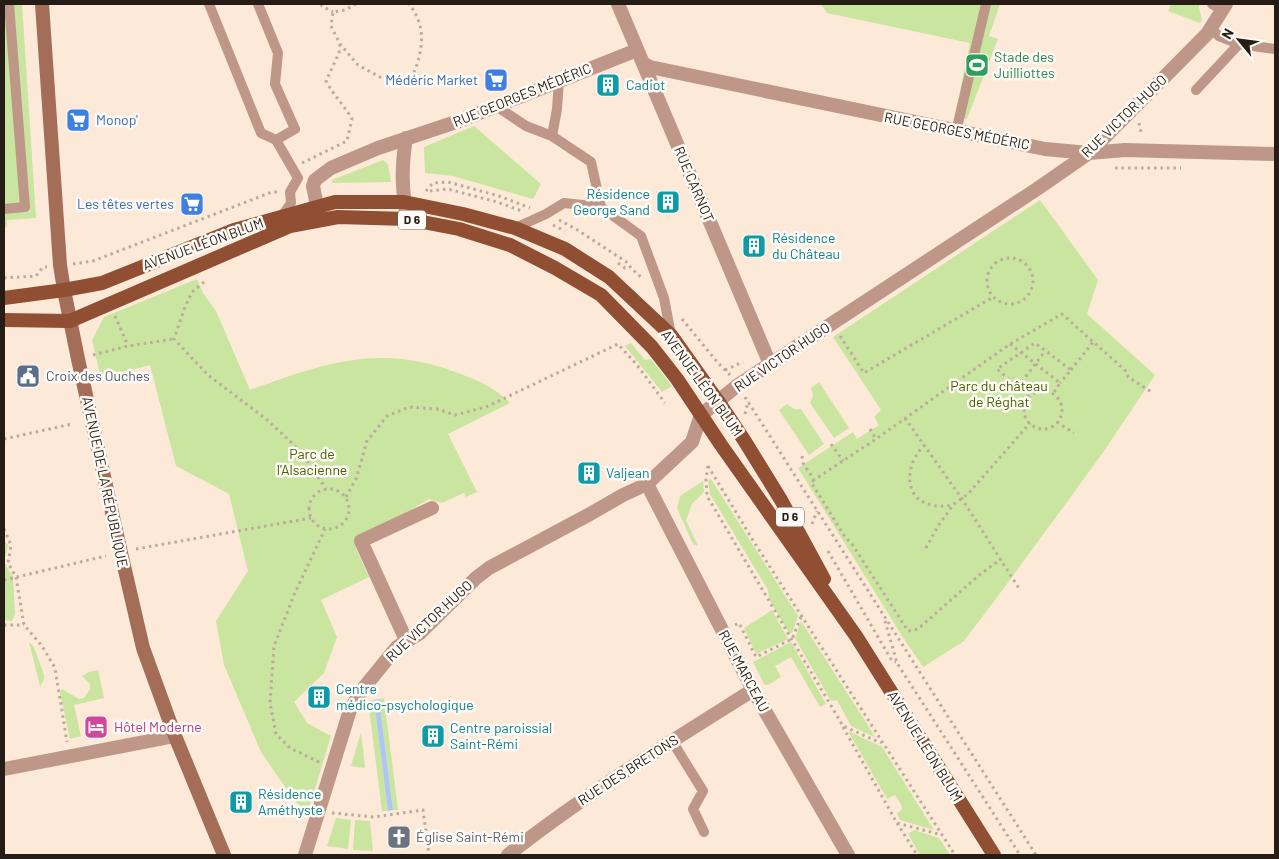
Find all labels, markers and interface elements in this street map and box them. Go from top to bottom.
north arrow [1214,15,1264,65]
text: N [1218,25,1237,42]
place label: Stade des Juilliottes [994,48,1055,81]
sports icon: Stade des Juilliottes [964,52,990,78]
street label: RUE GEORGES MÉDÉRIC [450,59,593,130]
supermarket icon: Médéric Market [483,67,509,93]
place label: Médéric Market [385,71,478,88]
street label: RUE VICTOR HUGO [1078,71,1170,161]
building icon: Cadiot [595,72,621,98]
place label: Cadiot [626,76,665,93]
supermarket icon: Monop' [65,107,91,133]
street label: RUE GEORGES MÉDÉRIC [883,108,1031,153]
place label: Monop' [96,111,138,128]
street label: RUE CARNOT [671,143,718,224]
place label: Résidence George Sand [573,185,650,218]
building icon: Résidence George Sand [655,189,681,215]
supermarket icon: Les têtes vertes [179,191,205,217]
place label: Les têtes vertes [77,195,174,212]
road number: D 6 [398,210,426,230]
street label: AVENUE LÉON BLUM [140,214,266,273]
place label: Résidence du Château [772,229,840,262]
building icon: Résidence du Château [741,233,767,259]
street label: RUE VICTOR HUGO [731,318,833,395]
street label: AVENUE LÉON BLUM [658,326,747,439]
public building icon: Croix des Ouches [15,363,41,389]
place label: Croix des Ouches [46,367,150,384]
park label: Parc du château de Réghat [950,377,1048,410]
street label: AVENUE DE LA RÉPUBLIQUE [79,395,132,569]
park label: Parc de l'Alsacienne [277,445,347,478]
building icon: Valjean [576,460,602,486]
place label: Valjean [606,464,649,481]
road number: D 6 [776,508,804,526]
street label: RUE VICTOR HUGO [382,576,475,665]
street label: RUE MARCEAU [716,627,773,715]
place label: Centre médico-psychologique [336,680,474,713]
building icon: Centre médico-psychologique [306,684,332,710]
street label: AVENUE LÉON BLUM [884,687,966,804]
hotel icon: Hôtel Moderne [83,714,109,740]
place label: Hôtel Moderne [114,718,202,735]
place label: Centre paroissial Saint-Rémi [450,719,552,752]
building icon: Centre paroissial Saint-Rémi [420,723,446,749]
street label: RUE DES BRETONS [574,731,681,808]
place label: Résidence Améthyste [258,785,323,818]
building icon: Résidence Améthyste [228,789,254,815]
church icon: Église Saint-Rémi [386,824,412,850]
place label: Église Saint-Rémi [416,828,524,845]

